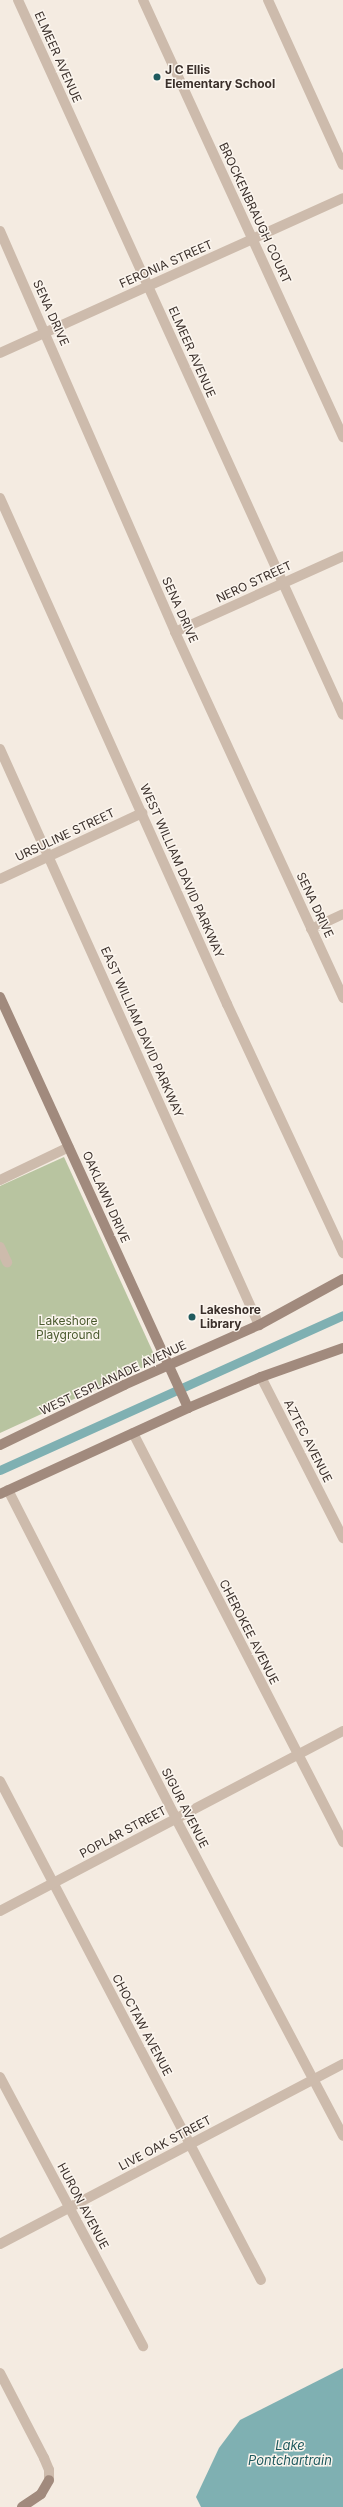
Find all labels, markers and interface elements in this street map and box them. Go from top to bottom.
street label: ELMEER AVENUE [31,9,85,105]
place label: J C Ellis Elementary School [165,63,275,91]
marker: J C Ellis Elementary School [152,72,162,82]
street label: BROCKENBRAUGH COURT [216,140,294,286]
street label: FERONIA STREET [117,237,215,291]
street label: SENA DRIVE [30,278,72,348]
street label: ELMEER AVENUE [165,304,219,400]
street label: NERO STREET [214,558,294,606]
street label: SENA DRIVE [159,575,201,645]
street label: WEST WILLIAM DAVID PARKWAY [137,782,227,960]
street label: URSULINE STREET [13,806,117,864]
street label: SENA DRIVE [294,870,336,940]
street label: EAST WILLIAM DAVID PARKWAY [98,944,186,1120]
street label: OAKLAWN DRIVE [79,1149,133,1245]
place label: Lakeshore Library [200,1303,261,1331]
marker: Lakeshore Library [187,1312,197,1322]
park label: Lakeshore Playground [36,1314,100,1342]
street label: WEST ESPLANADE AVENUE [37,1338,189,1418]
street label: AZTEC AVENUE [281,1397,335,1485]
street label: CHEROKEE AVENUE [216,1577,282,1687]
street label: SIGUR AVENUE [159,1766,211,1850]
street label: POPLAR STREET [77,1803,169,1861]
street label: CHOCTAW AVENUE [109,1972,175,2078]
street label: LIVE OAK STREET [116,2113,214,2173]
street label: HURON AVENUE [54,2161,112,2251]
water label: Lake Pontchartrain [248,2438,332,2469]

